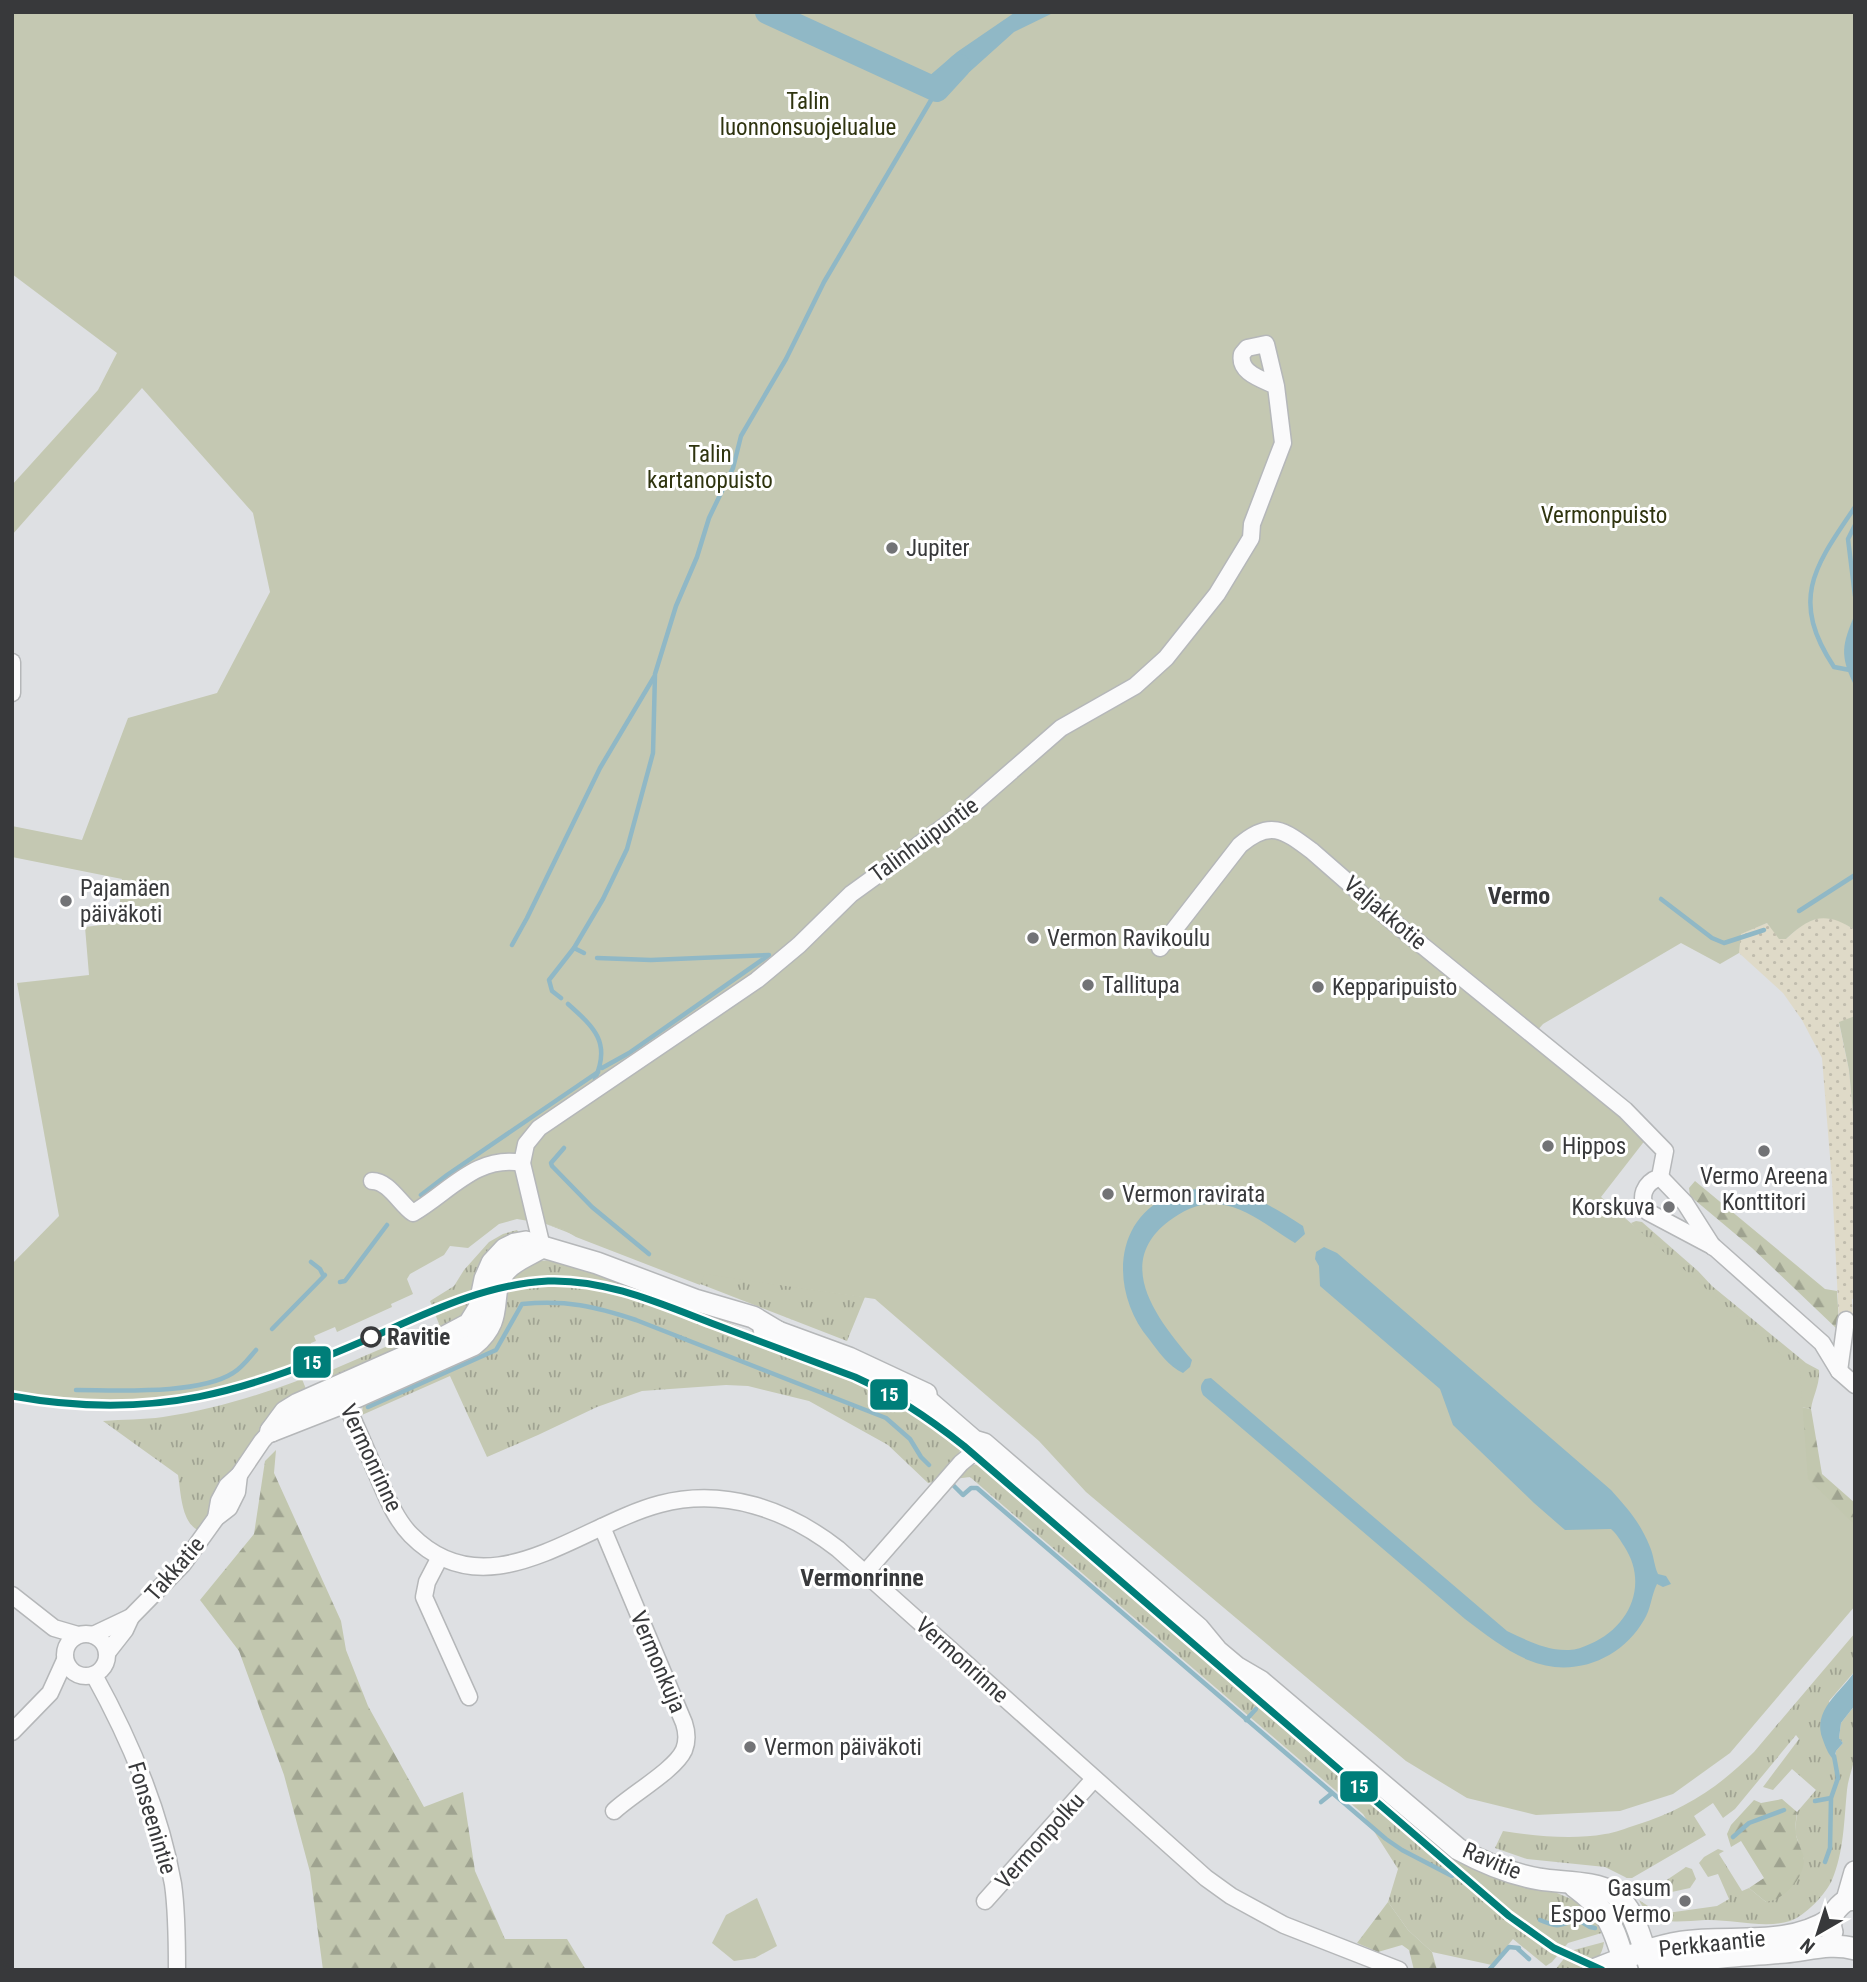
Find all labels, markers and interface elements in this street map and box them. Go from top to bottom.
park label: Talin luonnonsuojelualue [720,88,896,141]
park label: Talin kartanopuisto [647,441,773,494]
park label: Vermonpuisto [1541,502,1667,529]
place label: Jupiter [906,535,969,562]
marker: Jupiter [884,540,900,556]
street label: Talinhuipuntie [865,792,983,888]
street label: Valjakkotie [1338,871,1432,955]
place label: Pajamäen päiväkoti [80,875,170,928]
district label: Vermo [1488,882,1550,910]
marker: Pajamäen päiväkoti [58,893,74,909]
place label: Vermon Ravikoulu [1047,925,1210,952]
marker: Vermon Ravikoulu [1025,930,1041,946]
place label: Tallitupa [1102,972,1180,999]
place label: Kepparipuisto [1332,974,1457,1001]
marker: Tallitupa [1080,977,1096,993]
marker: Kepparipuisto [1310,979,1326,995]
place label: Hippos [1562,1133,1626,1160]
marker: Hippos [1540,1138,1556,1154]
marker: Vermo Areena Konttitori [1756,1143,1772,1159]
place label: Vermo Areena Konttitori [1700,1163,1828,1216]
place label: Vermon ravirata [1122,1181,1265,1208]
marker: Vermon ravirata [1100,1186,1116,1202]
place label: Korskuva [1572,1194,1655,1221]
marker: Korskuva [1661,1199,1677,1215]
place label: Ravitie [387,1324,450,1351]
marker: Ravitie [361,1327,381,1347]
line badge: 15 [292,1345,332,1379]
text: 15 [302,1351,322,1374]
line badge: 15 [869,1378,909,1411]
text: 15 [879,1383,899,1406]
street label: Vermonrinne [334,1400,408,1516]
street label: Takkatie [140,1531,210,1607]
district label: Vermonrinne [800,1564,924,1592]
street label: Vermonkuja [625,1607,691,1717]
street label: Vermonrinne [910,1611,1014,1709]
place label: Vermon päiväkoti [764,1734,922,1761]
marker: Vermon päiväkoti [742,1739,758,1755]
street label: Fonseenintie [122,1759,182,1877]
line badge: 15 [1339,1770,1379,1803]
text: 15 [1349,1775,1369,1798]
street label: Vermonpolku [990,1787,1090,1895]
street label: Ravitie [1459,1837,1525,1885]
place label: Gasum Espoo Vermo [1550,1875,1671,1928]
marker: Gasum Espoo Vermo [1677,1893,1693,1909]
north arrow [1783,1898,1853,1968]
street label: Perkkaantie [1657,1925,1767,1963]
text: N [1796,1933,1819,1958]

